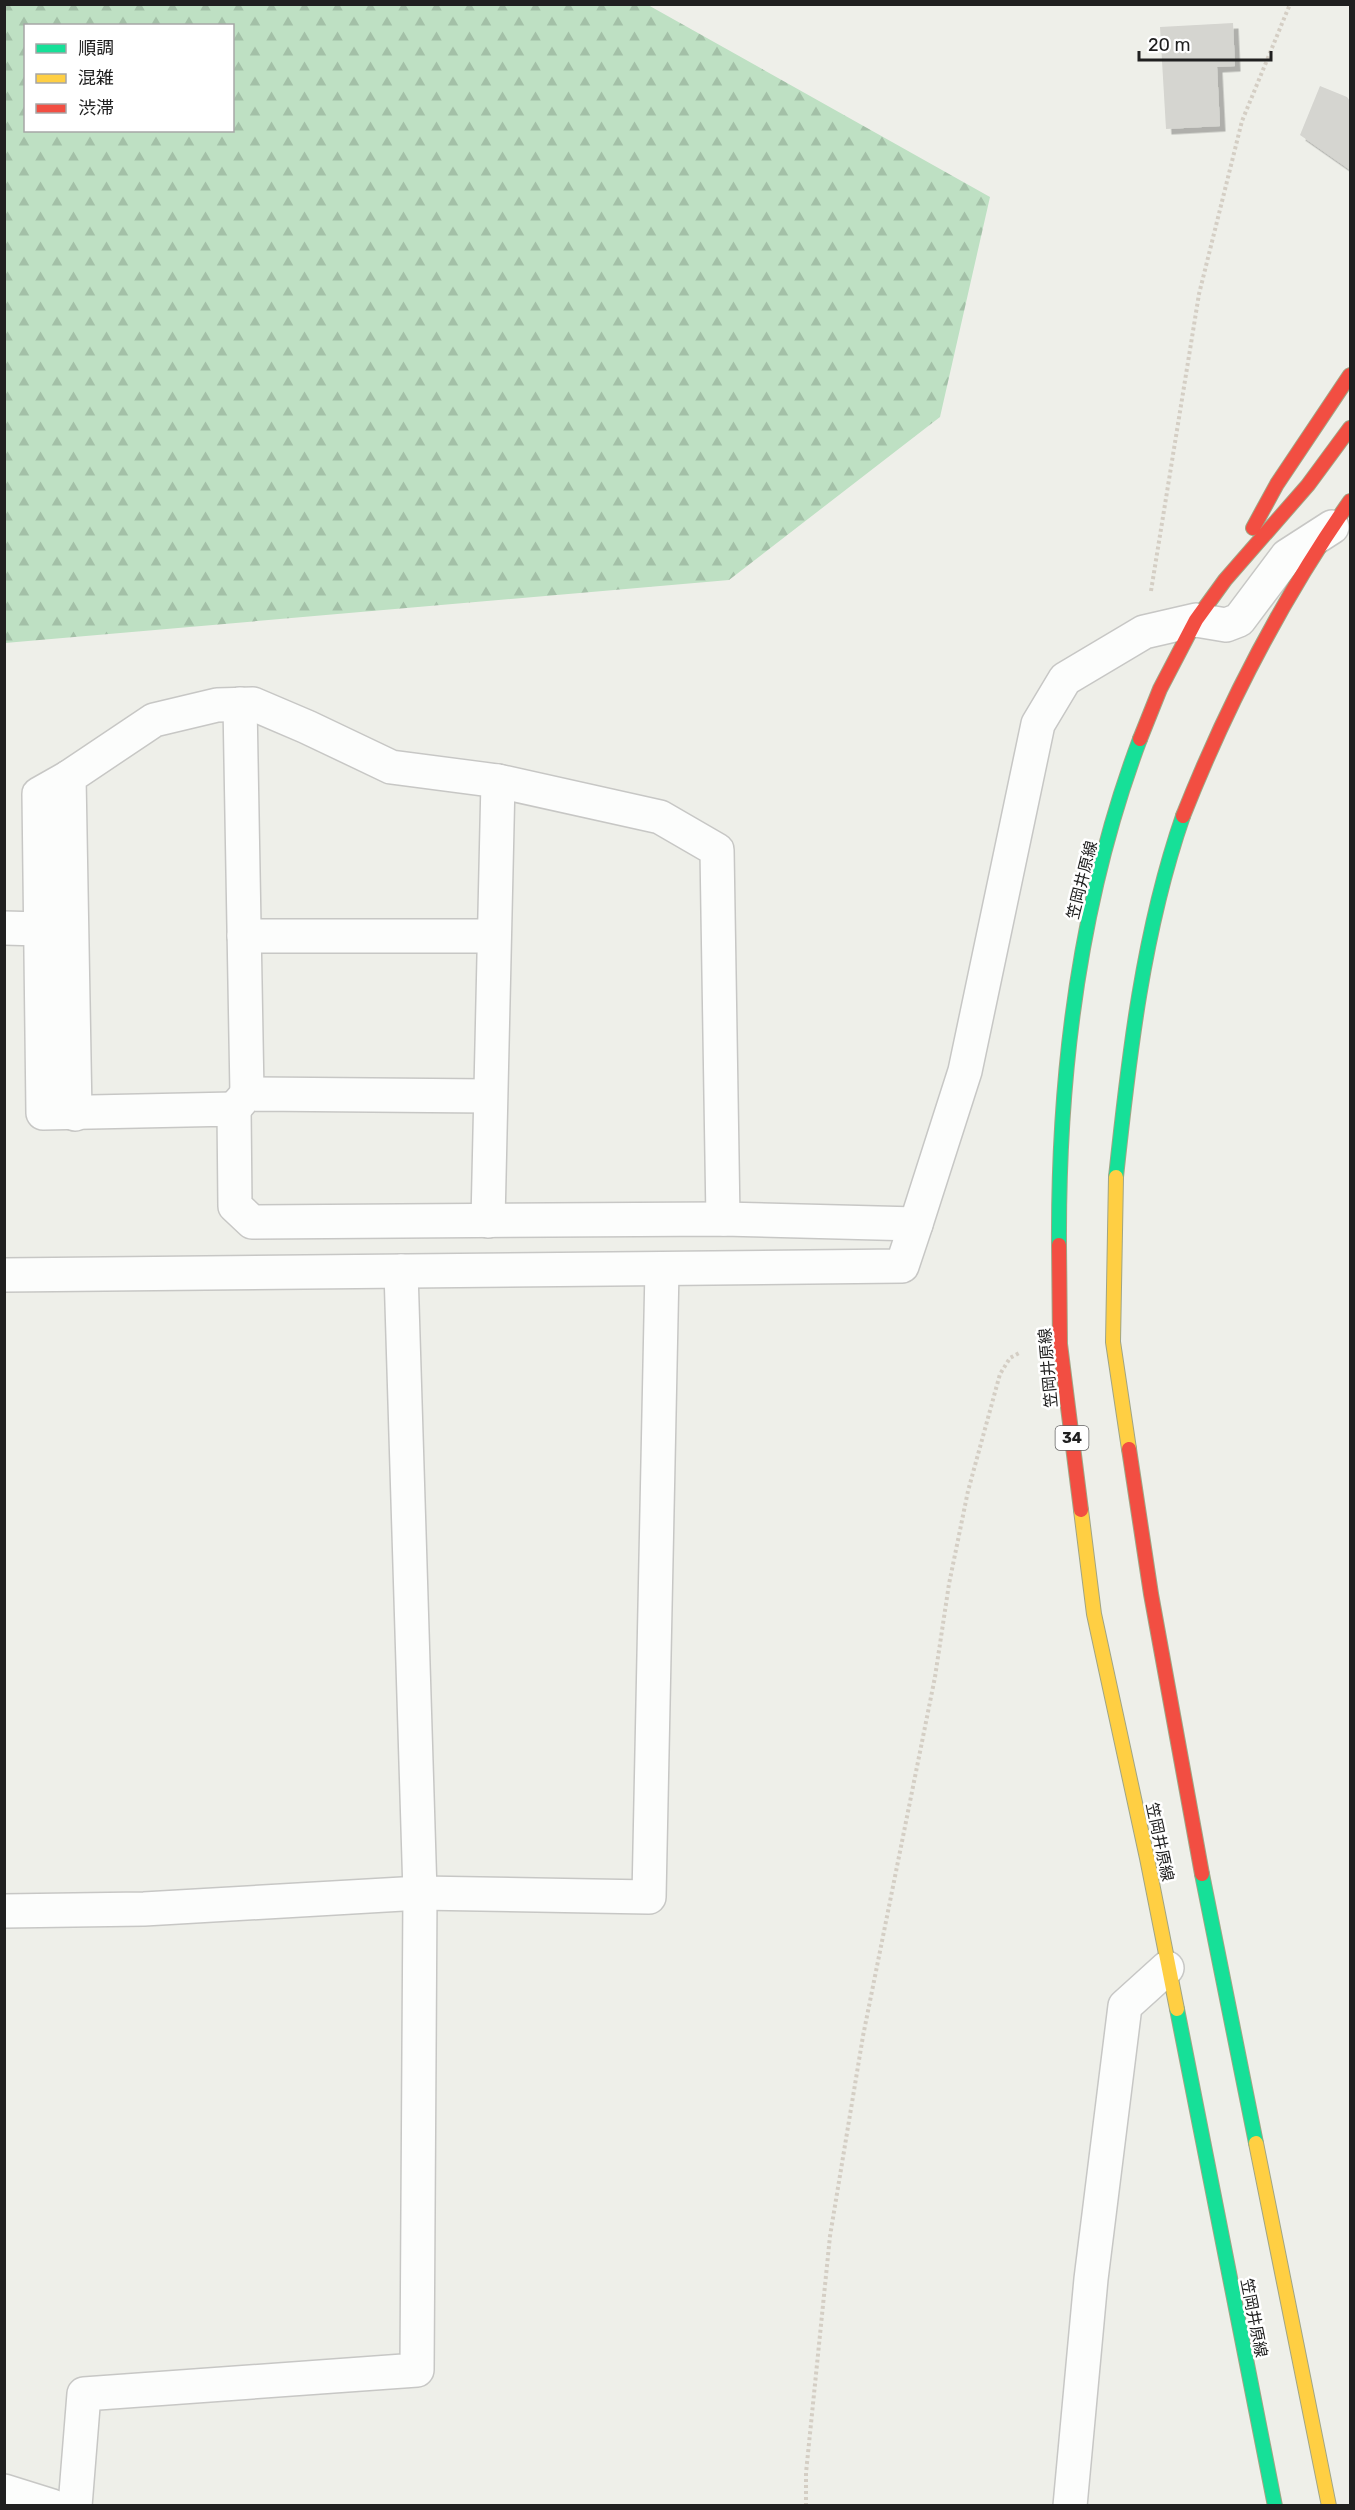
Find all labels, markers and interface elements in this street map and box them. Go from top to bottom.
legend [24,24,234,132]
scale bar [1139,24,1271,62]
text: 20 m [1148,34,1190,56]
text: 順調 [78,37,114,59]
text: 混雑 [78,67,114,89]
text: 渋滞 [78,97,114,119]
street label: 笠岡井原線 [1063,839,1101,921]
street label: 笠岡井原線 [1035,1327,1061,1409]
road number: 34 [1056,1426,1088,1450]
street label: 笠岡井原線 [1142,1801,1178,1883]
street label: 笠岡井原線 [1237,2277,1271,2359]

